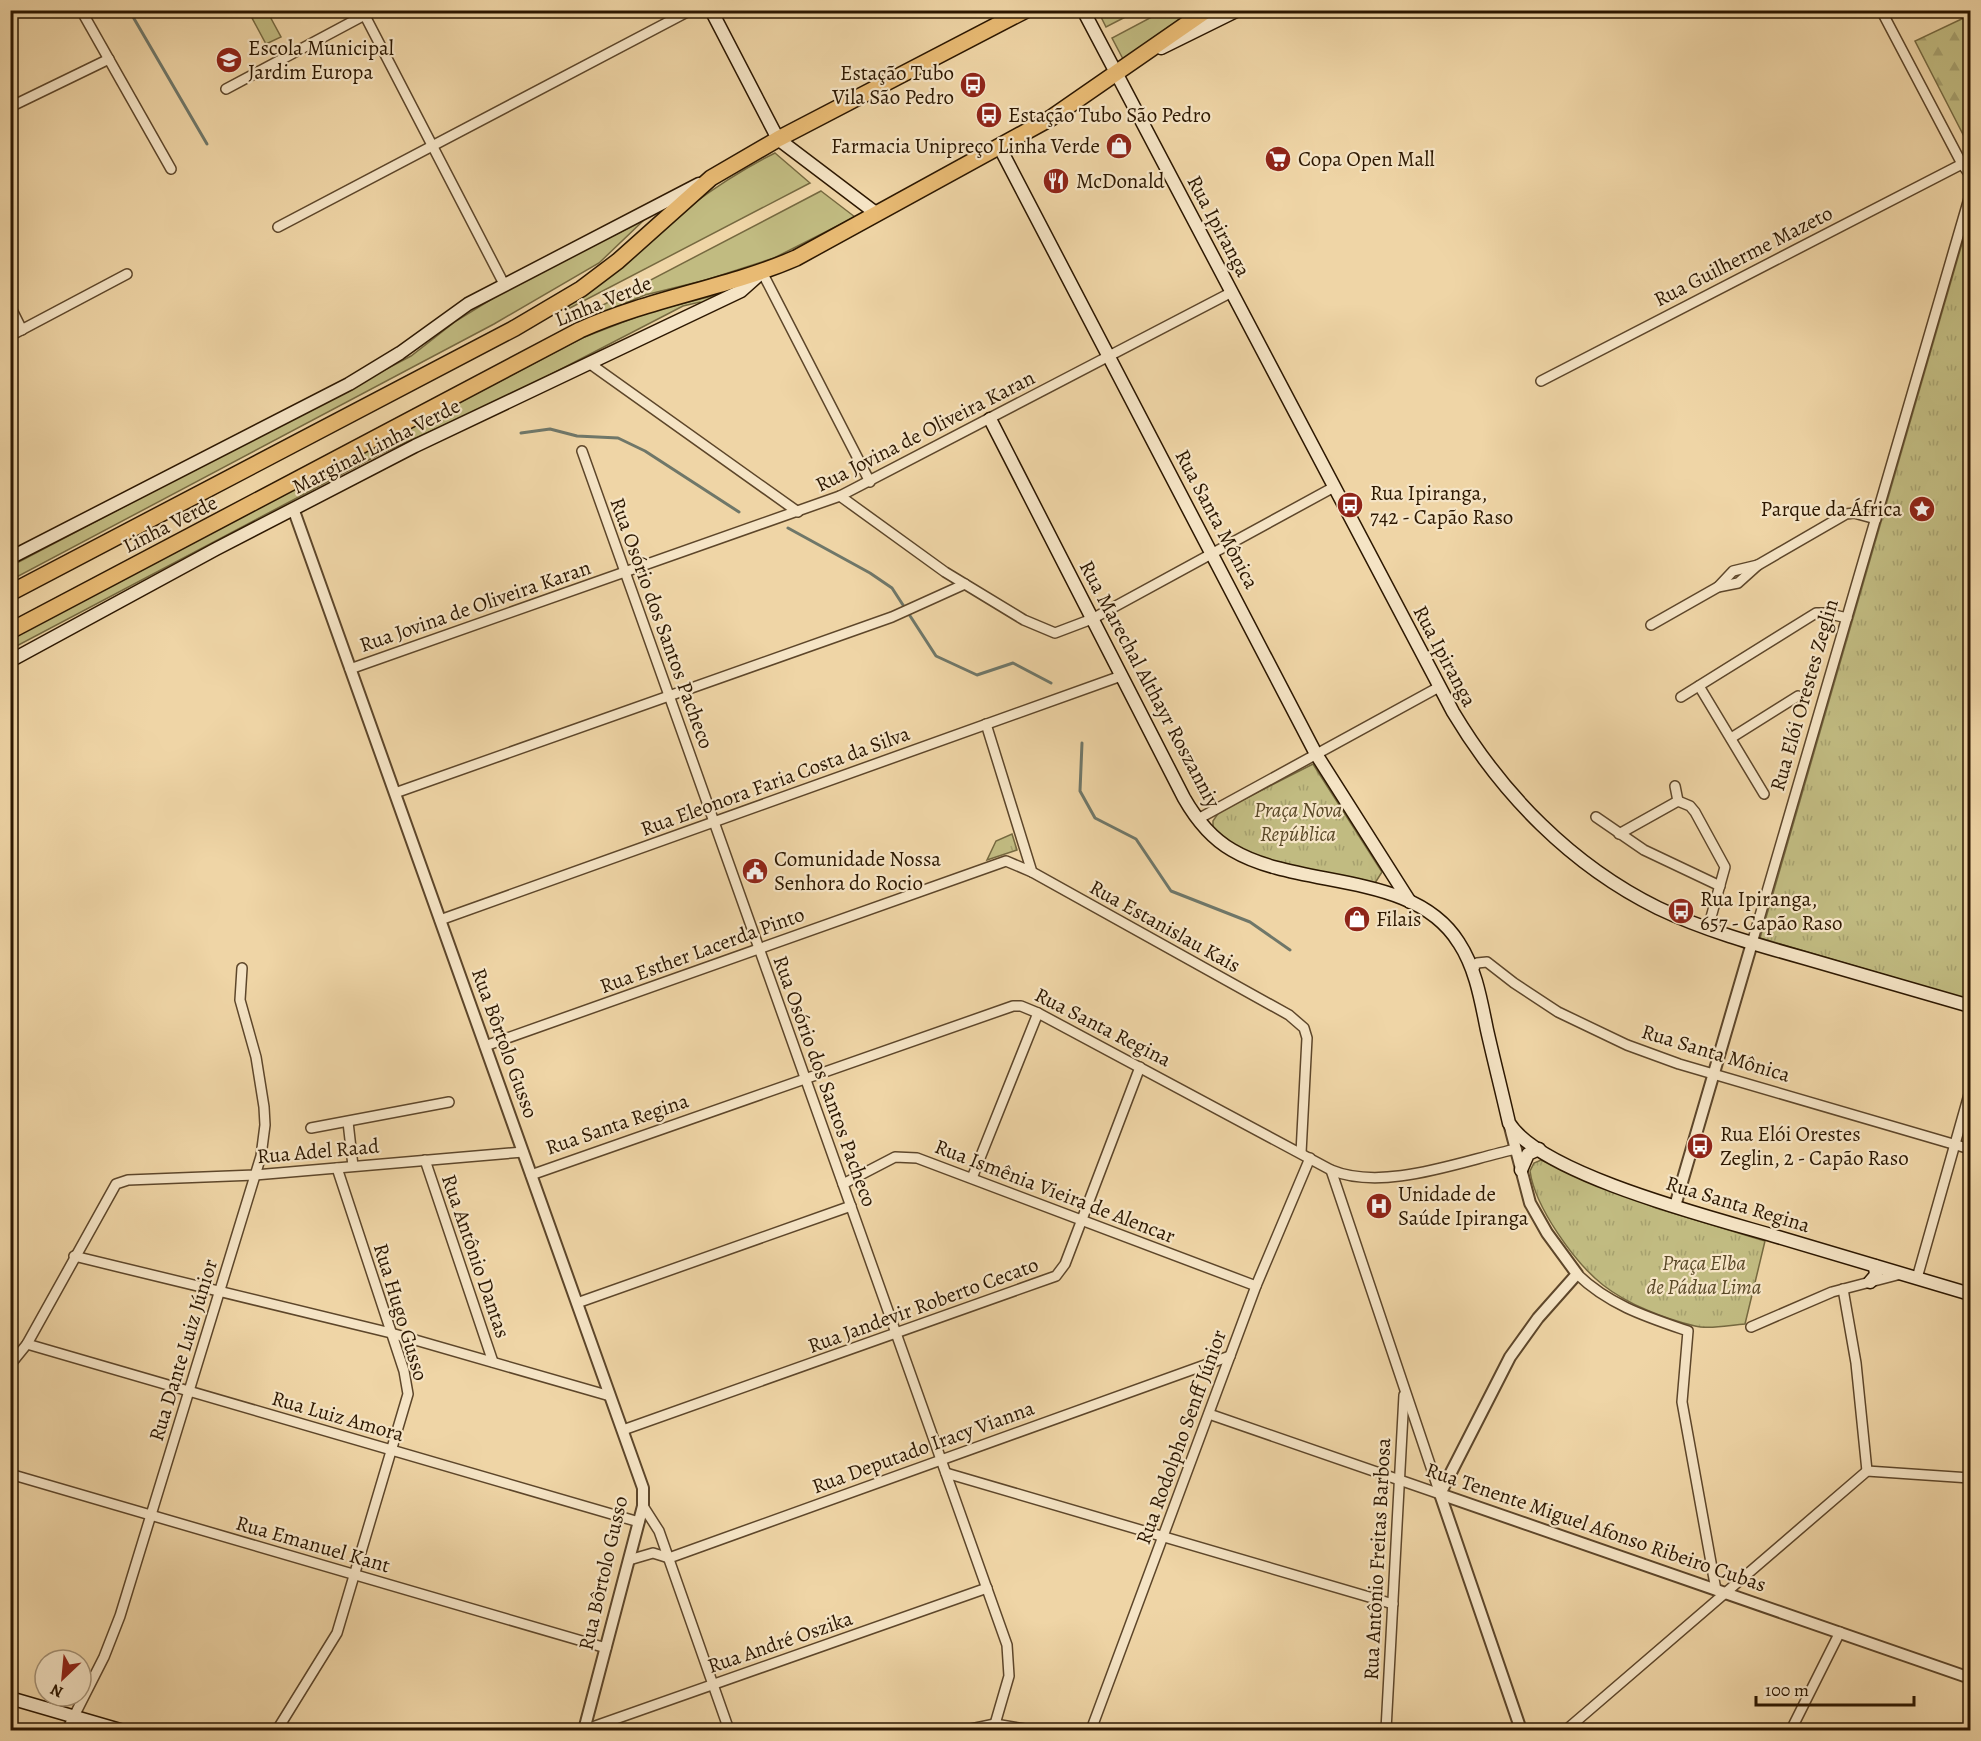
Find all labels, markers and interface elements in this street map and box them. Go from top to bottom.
place label: Escola Municipal Jardim Europa [248,34,394,86]
school or university icon: Escola Municipal Jardim Europa [214,45,244,75]
place label: Estação Tubo Vila São Pedro [831,59,954,111]
bus stop icon: Estação Tubo Vila São Pedro [958,70,988,100]
bus stop icon: Estação Tubo São Pedro [974,100,1004,130]
place label: Estação Tubo São Pedro [1008,101,1211,129]
shop icon: Farmacia Unipreço Linha Verde [1104,131,1134,161]
place label: Farmacia Unipreço Linha Verde [831,132,1100,160]
supermarket icon: Copa Open Mall [1263,144,1293,174]
place label: Copa Open Mall [1298,145,1435,173]
restaurant icon: McDonald [1041,166,1071,196]
place label: McDonald [1076,167,1165,195]
street label: Rua Ipiranga [1181,170,1258,282]
street label: Rua Guilherme Mazeto [1649,199,1837,313]
street label: Linha Verde [550,269,656,333]
street label: Rua Jovina de Oliveira Karan [810,363,1040,499]
street label: Marginal Linha Verde [287,392,465,500]
street label: Rua Santa Mônica [1168,444,1266,594]
place label: Rua Ipiranga, 742 - Capão Raso [1370,479,1513,531]
street label: Linha Verde [118,488,222,560]
bus stop icon: Rua Ipiranga, 742 - Capão Raso [1335,490,1365,520]
street label: Rua Osório dos Santos Pacheco [603,494,721,752]
place icon: Parque da África [1907,494,1937,524]
place label: Parque da África [1761,495,1902,523]
street label: Rua Jovina de Oliveira Karan [356,553,594,659]
street label: Rua Marechal Althayr Roszanniy [1073,555,1227,813]
street label: Rua Elói Orestes Zeglin [1763,596,1845,794]
street label: Rua Ipiranga [1407,600,1484,712]
street label: Rua Eleonora Faria Costa da Silva [636,719,914,843]
park label: Praça Nova República [1254,796,1342,848]
place label: Comunidade Nossa Senhora do Rocio [774,845,941,897]
public building icon: Comunidade Nossa Senhora do Rocio [740,856,770,886]
street label: Rua Estanislau Kais [1085,873,1245,979]
place label: Rua Ipiranga, 657 - Capão Raso [1700,885,1843,937]
bus stop icon: Rua Ipiranga, 657 - Capão Raso [1666,896,1696,926]
street label: Rua Esther Lacerda Pinto [596,900,808,1000]
shop icon: Filais [1342,904,1372,934]
place label: Filais [1376,905,1422,933]
street label: Rua Osório dos Santos Pacheco [766,952,884,1210]
street label: Rua Bôrtolo Gusso [465,964,545,1122]
street label: Rua Santa Regina [1030,981,1176,1074]
street label: Rua Santa Mônica [1638,1017,1794,1089]
street label: Rua Santa Regina [542,1086,692,1162]
place label: Rua Elói Orestes Zeglin, 2 - Capão Raso [1720,1120,1909,1172]
bus stop icon: Rua Elói Orestes Zeglin, 2 - Capão Raso [1685,1131,1715,1161]
street label: Rua Adel Raad [256,1132,381,1170]
street label: Rua Ismênia Vieira de Alencar [931,1132,1179,1250]
street label: Rua Santa Regina [1662,1169,1814,1239]
street label: Rua Antônio Dantas [435,1170,517,1342]
place label: Unidade de Saúde Ipiranga [1398,1180,1529,1232]
hospital icon: Unidade de Saúde Ipiranga [1364,1191,1394,1221]
street label: Rua Hugo Gusso [367,1240,435,1384]
park label: Praça Elba de Pádua Lima [1647,1249,1762,1301]
street label: Rua Jandevir Roberto Cecato [804,1250,1042,1360]
street label: Rua Dante Luiz Júnior [142,1255,224,1445]
street label: Rua Rodolpho Senff Júnior [1129,1326,1233,1548]
street label: Rua Luiz Amora [268,1384,408,1448]
street label: Rua Deputado Iracy Vianna [808,1394,1038,1500]
street label: Rua Antônio Freitas Barbosa [1357,1437,1397,1681]
street label: Rua Tenente Miguel Afonso Ribeiro Cubas [1422,1455,1770,1599]
street label: Rua Bôrtolo Gusso [572,1493,634,1653]
street label: Rua Emanuel Kant [233,1509,393,1579]
street label: Rua André Oszika [704,1604,857,1680]
north arrow [33,1648,93,1708]
scale bar [1756,1669,1914,1707]
text: N [46,1678,67,1703]
text: 100 m [1765,1678,1809,1702]

